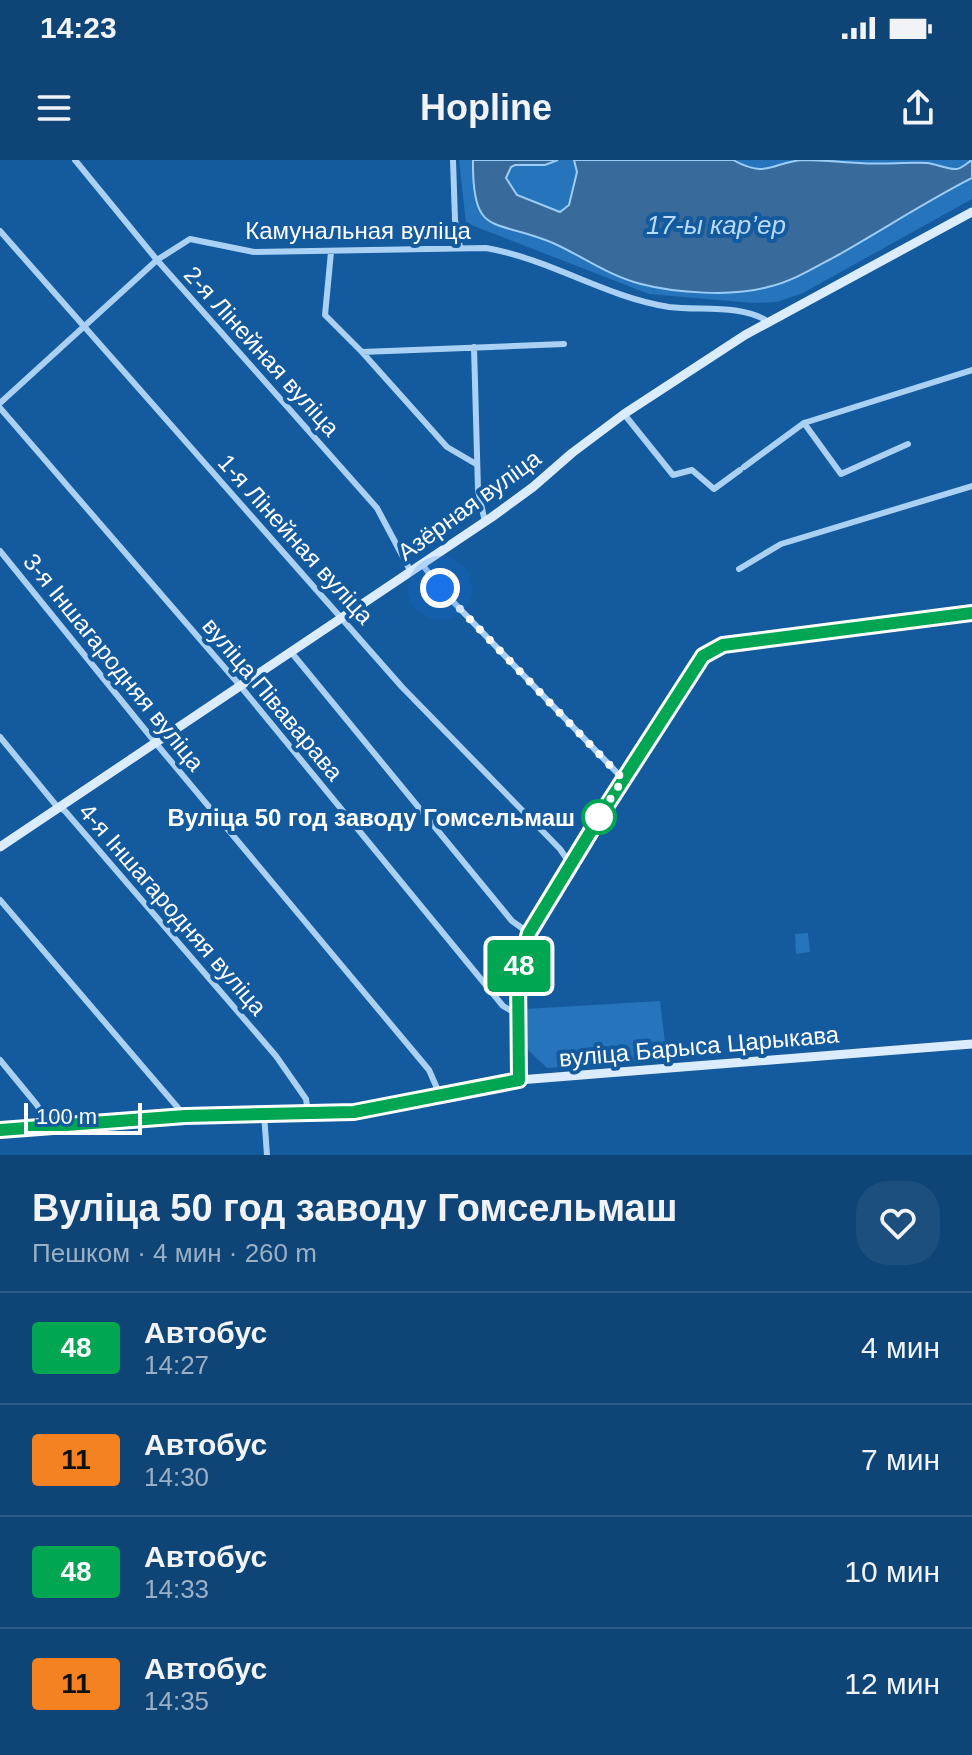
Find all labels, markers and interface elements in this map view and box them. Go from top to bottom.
text: 14:23 [40,11,117,44]
icon: menu [32,86,76,130]
icon: share [896,86,940,130]
text: Hopline [420,87,552,128]
water label: 17-ы кар’ер [646,210,786,240]
street label: Камунальная вуліца [245,217,471,244]
street label: 2-я Лінейная вуліца [179,261,346,442]
street label: Азёрная вуліца [392,444,546,566]
street label: 1-я Лінейная вуліца [213,449,380,630]
street label: 3-я Іншагародняя вуліца [18,548,210,776]
your location [420,568,460,608]
street label: вуліца Піваварава [197,612,349,786]
street label: 4-я Іншагародняя вуліца [74,798,273,1021]
marker: Вуліца 50 год заводу Гомсельмаш [582,800,616,834]
place label: Вуліца 50 год заводу Гомсельмаш [167,804,575,831]
line badge: 48 [483,940,555,992]
text: 48 [503,950,535,981]
street label: вуліца Барыса Царыкава [558,1020,841,1072]
scale bar [24,1099,142,1135]
text: 100 m [36,1104,97,1129]
button: heart [856,1181,940,1265]
text: Вуліца 50 год заводу Гомсельмаш [32,1187,677,1229]
text: Пешком · 4 мин · 260 m [32,1238,317,1268]
text: Автобус [144,1316,267,1349]
text: 4 мин [861,1331,940,1364]
text: 48 [60,1332,92,1363]
text: 14:27 [144,1350,209,1380]
text: Автобус [144,1428,267,1461]
text: 7 мин [861,1443,940,1476]
text: 11 [61,1444,91,1475]
text: 14:30 [144,1462,209,1492]
text: Автобус [144,1540,267,1573]
text: 10 мин [844,1555,940,1588]
text: 48 [60,1556,92,1587]
text: 14:33 [144,1574,209,1604]
text: Автобус [144,1652,267,1685]
text: 12 мин [844,1667,940,1700]
text: 11 [61,1668,91,1699]
text: 14:35 [144,1686,209,1716]

